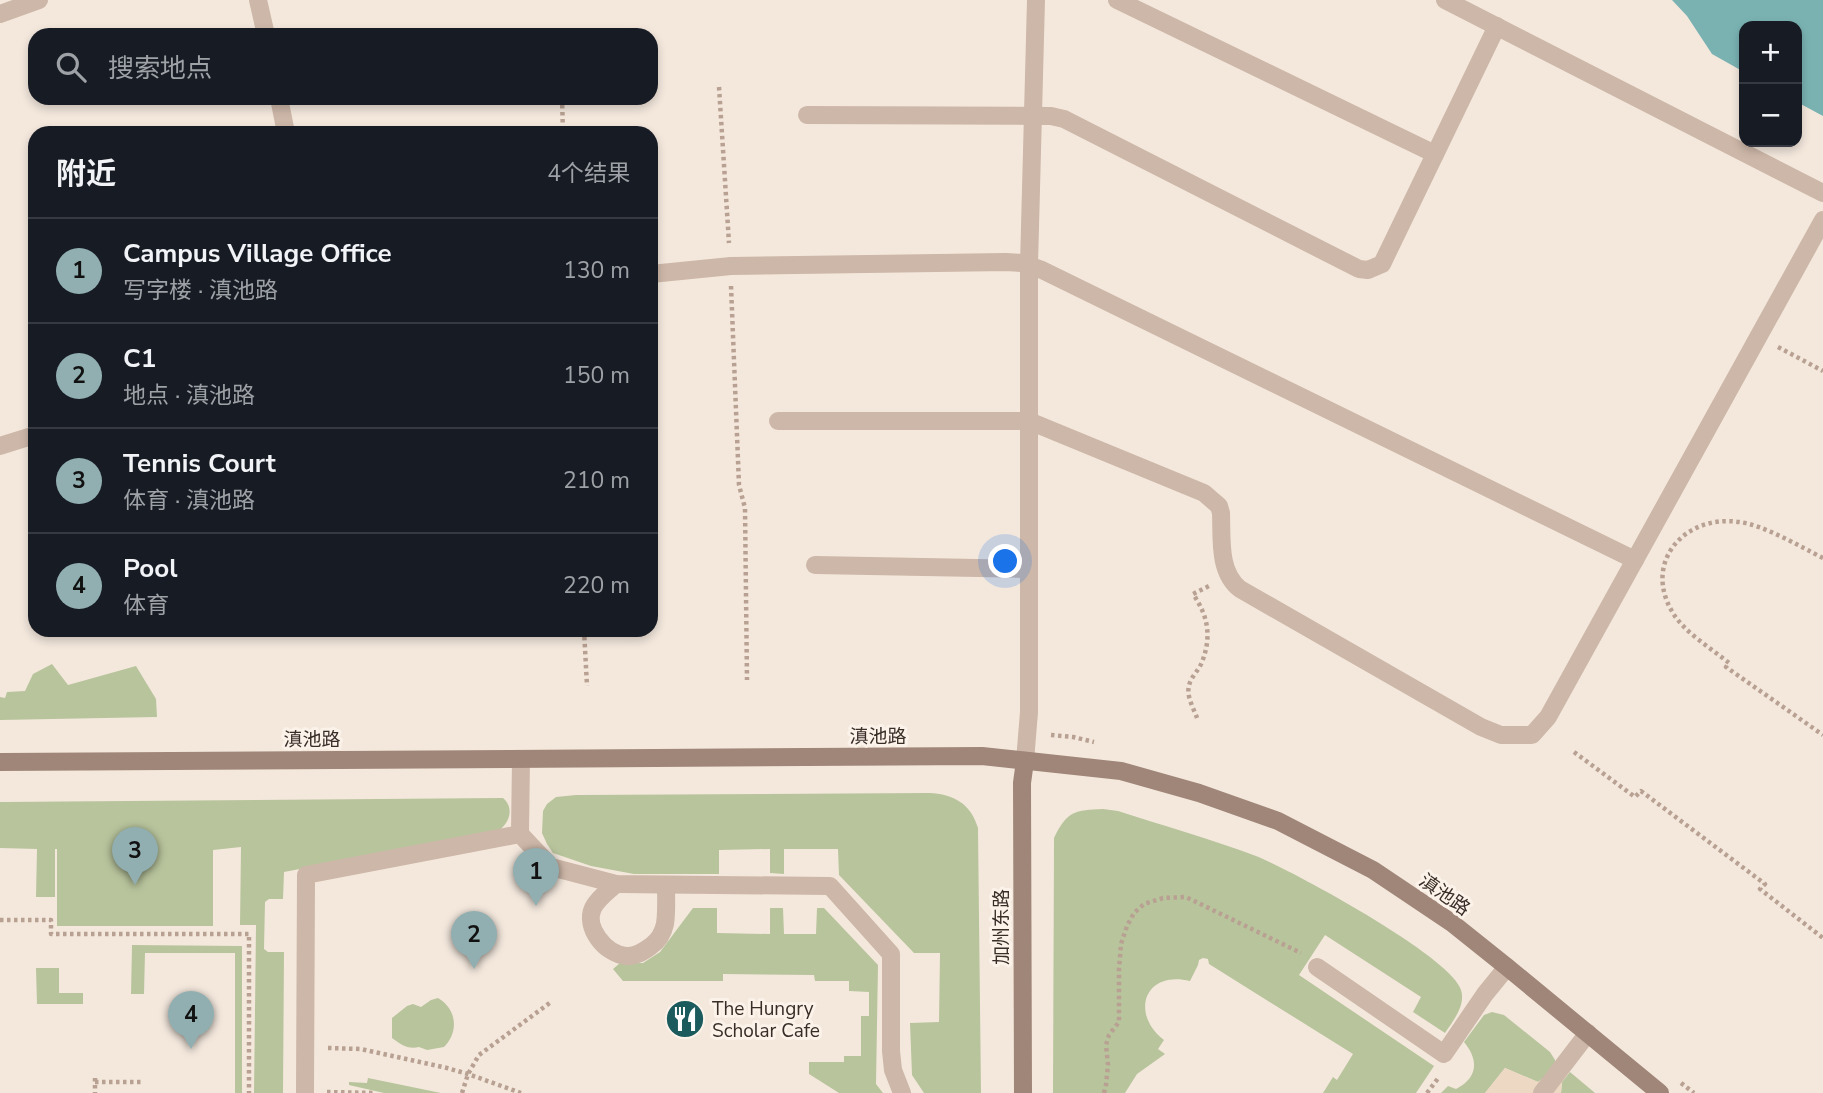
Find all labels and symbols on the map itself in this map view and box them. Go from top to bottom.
your location [988,544,1022,578]
street label: 滇池路 [849,724,907,750]
street label: 滇池路 [283,727,341,753]
pin: 3 [112,827,158,885]
pin: 1 [513,848,559,906]
street label: 滇池路 [1414,868,1475,922]
street label: 加州东路 [989,889,1015,965]
pin: 2 [451,911,497,969]
pin: 4 [168,991,214,1049]
place label: The Hungry Scholar Cafe [712,996,820,1044]
restaurant icon: The Hungry Scholar Cafe [664,998,706,1040]

